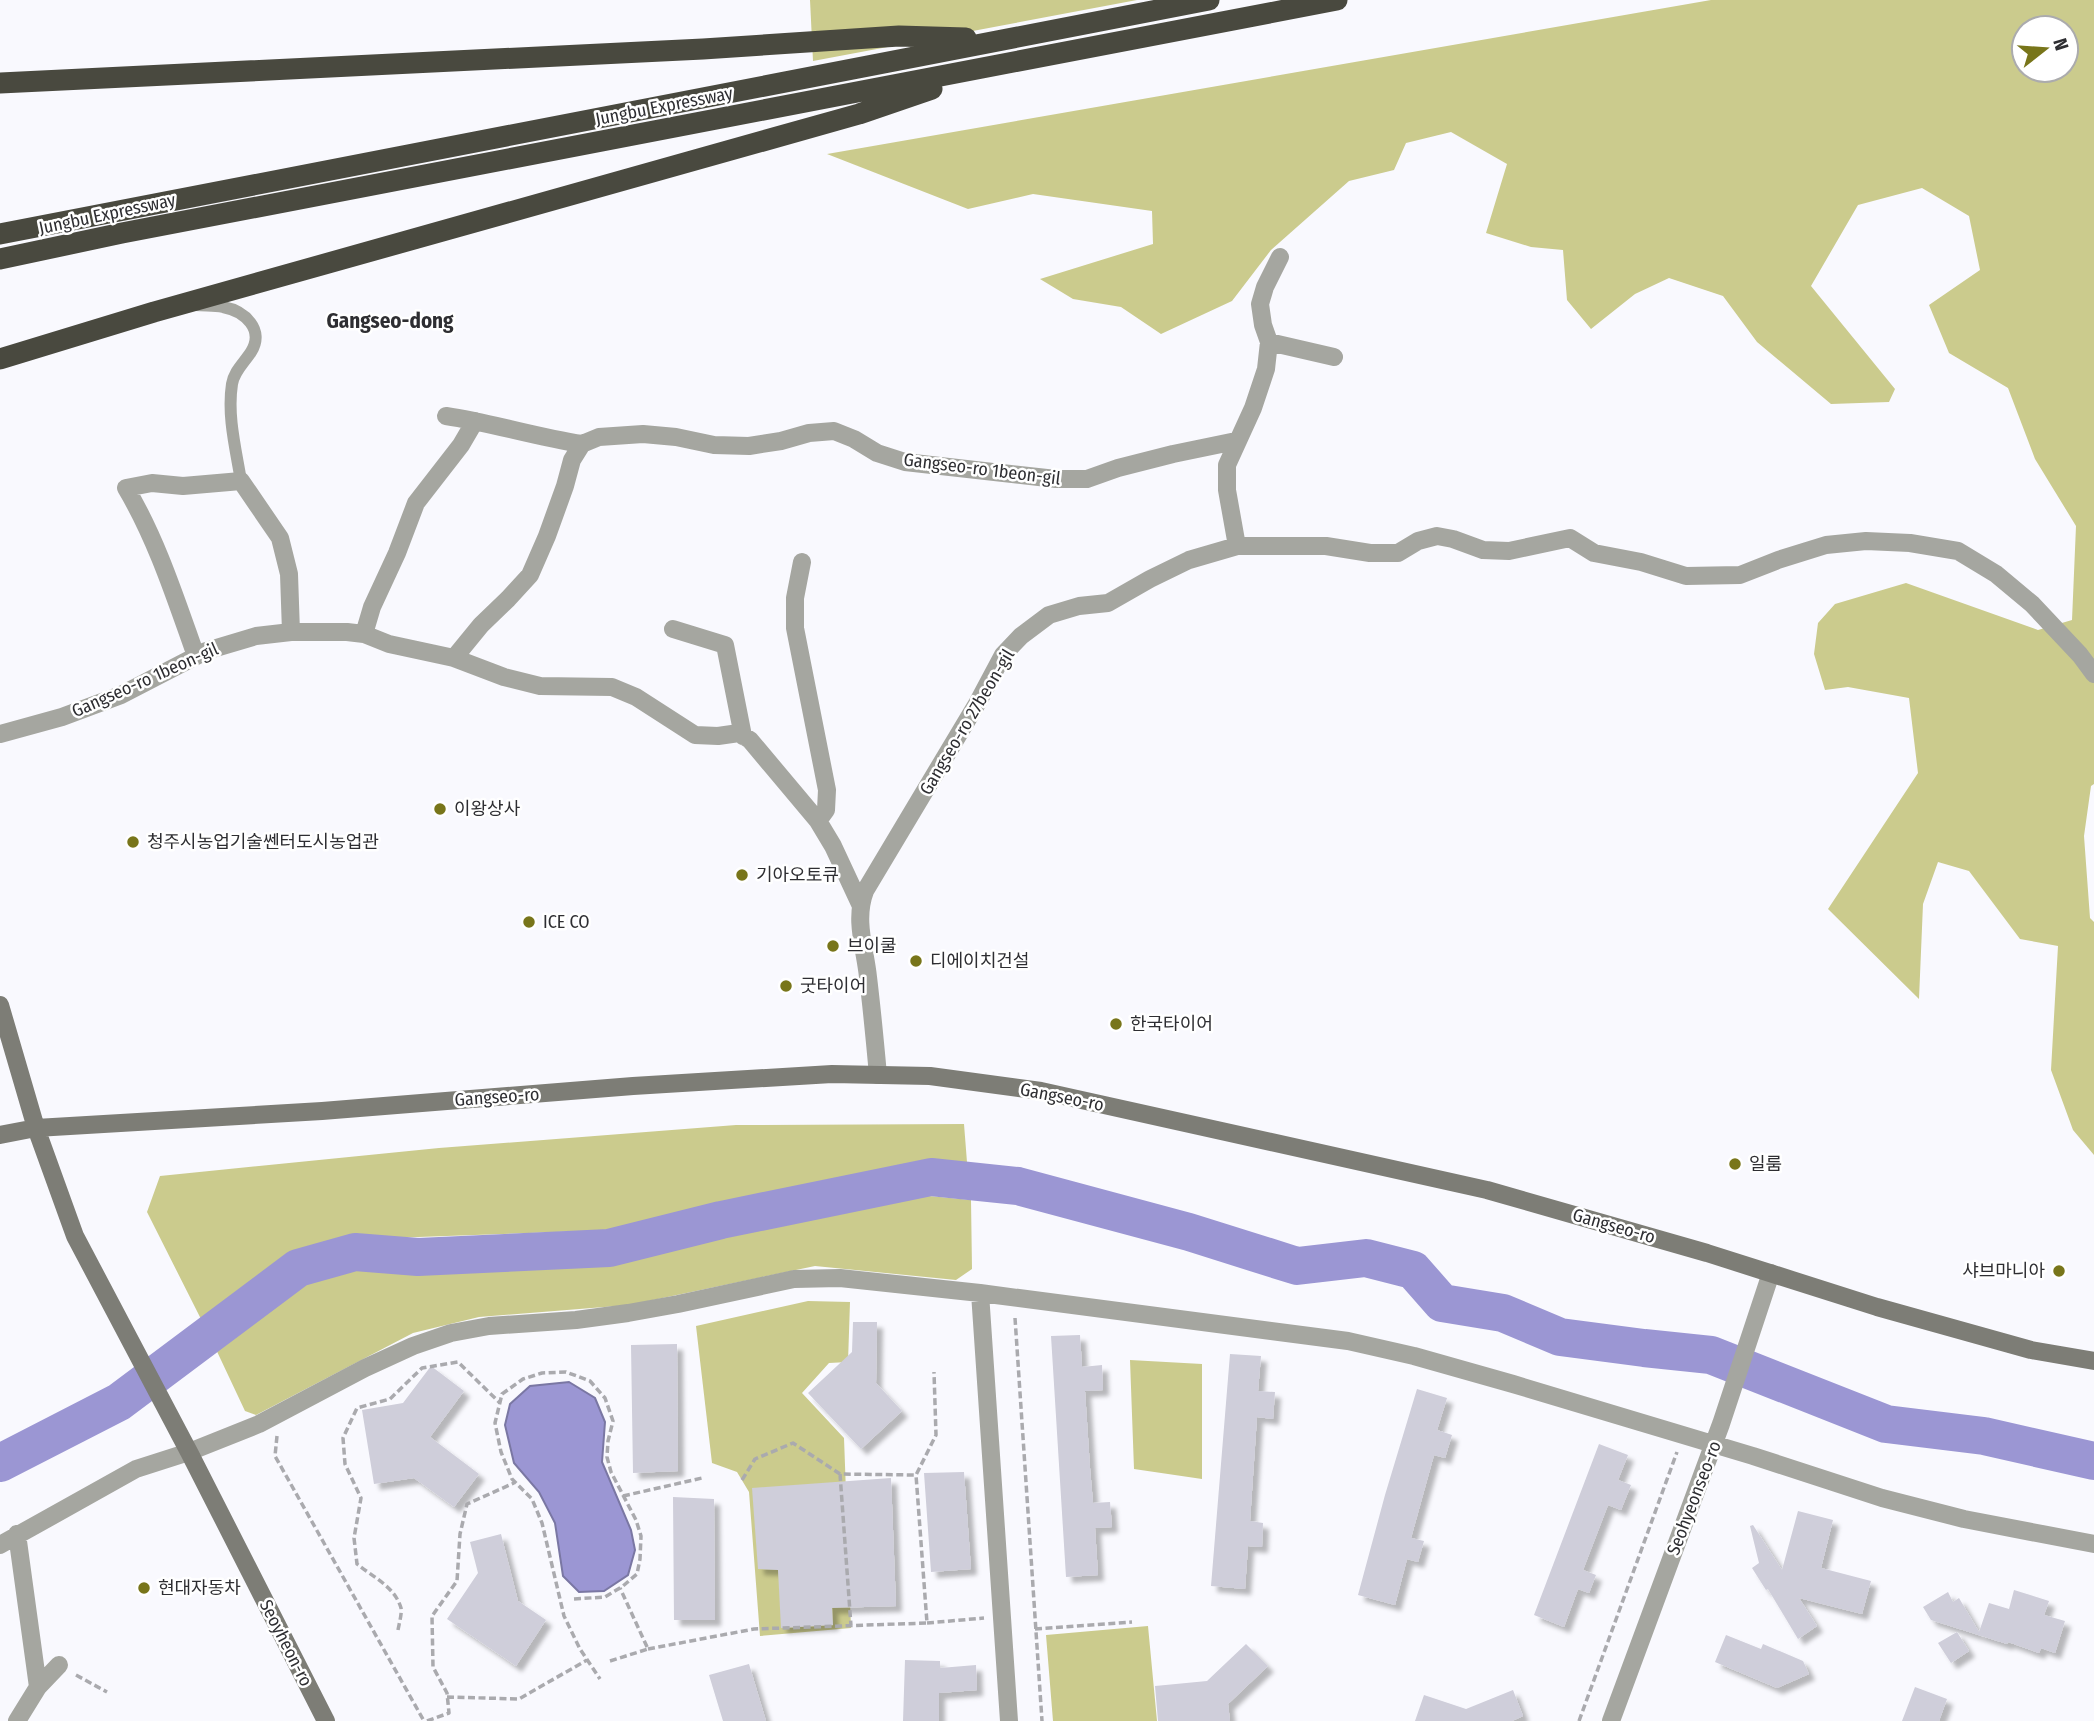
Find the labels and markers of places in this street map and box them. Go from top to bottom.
place label: 이왕상사 [454,798,521,820]
marker: 이왕상사 [432,801,448,817]
place label: 청주시농업기술쎈터도시농업관 [147,831,379,853]
marker: 청주시농업기술쎈터도시농업관 [125,834,141,850]
place label: 기아오토큐 [756,864,839,886]
marker: 기아오토큐 [734,867,750,883]
place label: ICE CO [543,911,590,933]
marker: ICE CO [521,914,537,930]
place label: 브이쿨 [847,935,897,957]
marker: 브이쿨 [825,938,841,954]
place label: 디에이치건설 [930,950,1029,972]
marker: 디에이치건설 [908,953,924,969]
place label: 굿타이어 [800,975,866,997]
marker: 굿타이어 [778,978,794,994]
place label: 한국타이어 [1130,1013,1213,1035]
marker: 한국타이어 [1108,1016,1124,1032]
place label: 일룸 [1749,1153,1782,1175]
marker: 일룸 [1727,1156,1743,1172]
place label: 샤브마니아 [1962,1260,2045,1282]
marker: 샤브마니아 [2051,1263,2067,1279]
place label: 현대자동차 [158,1577,241,1599]
marker: 현대자동차 [136,1580,152,1596]

